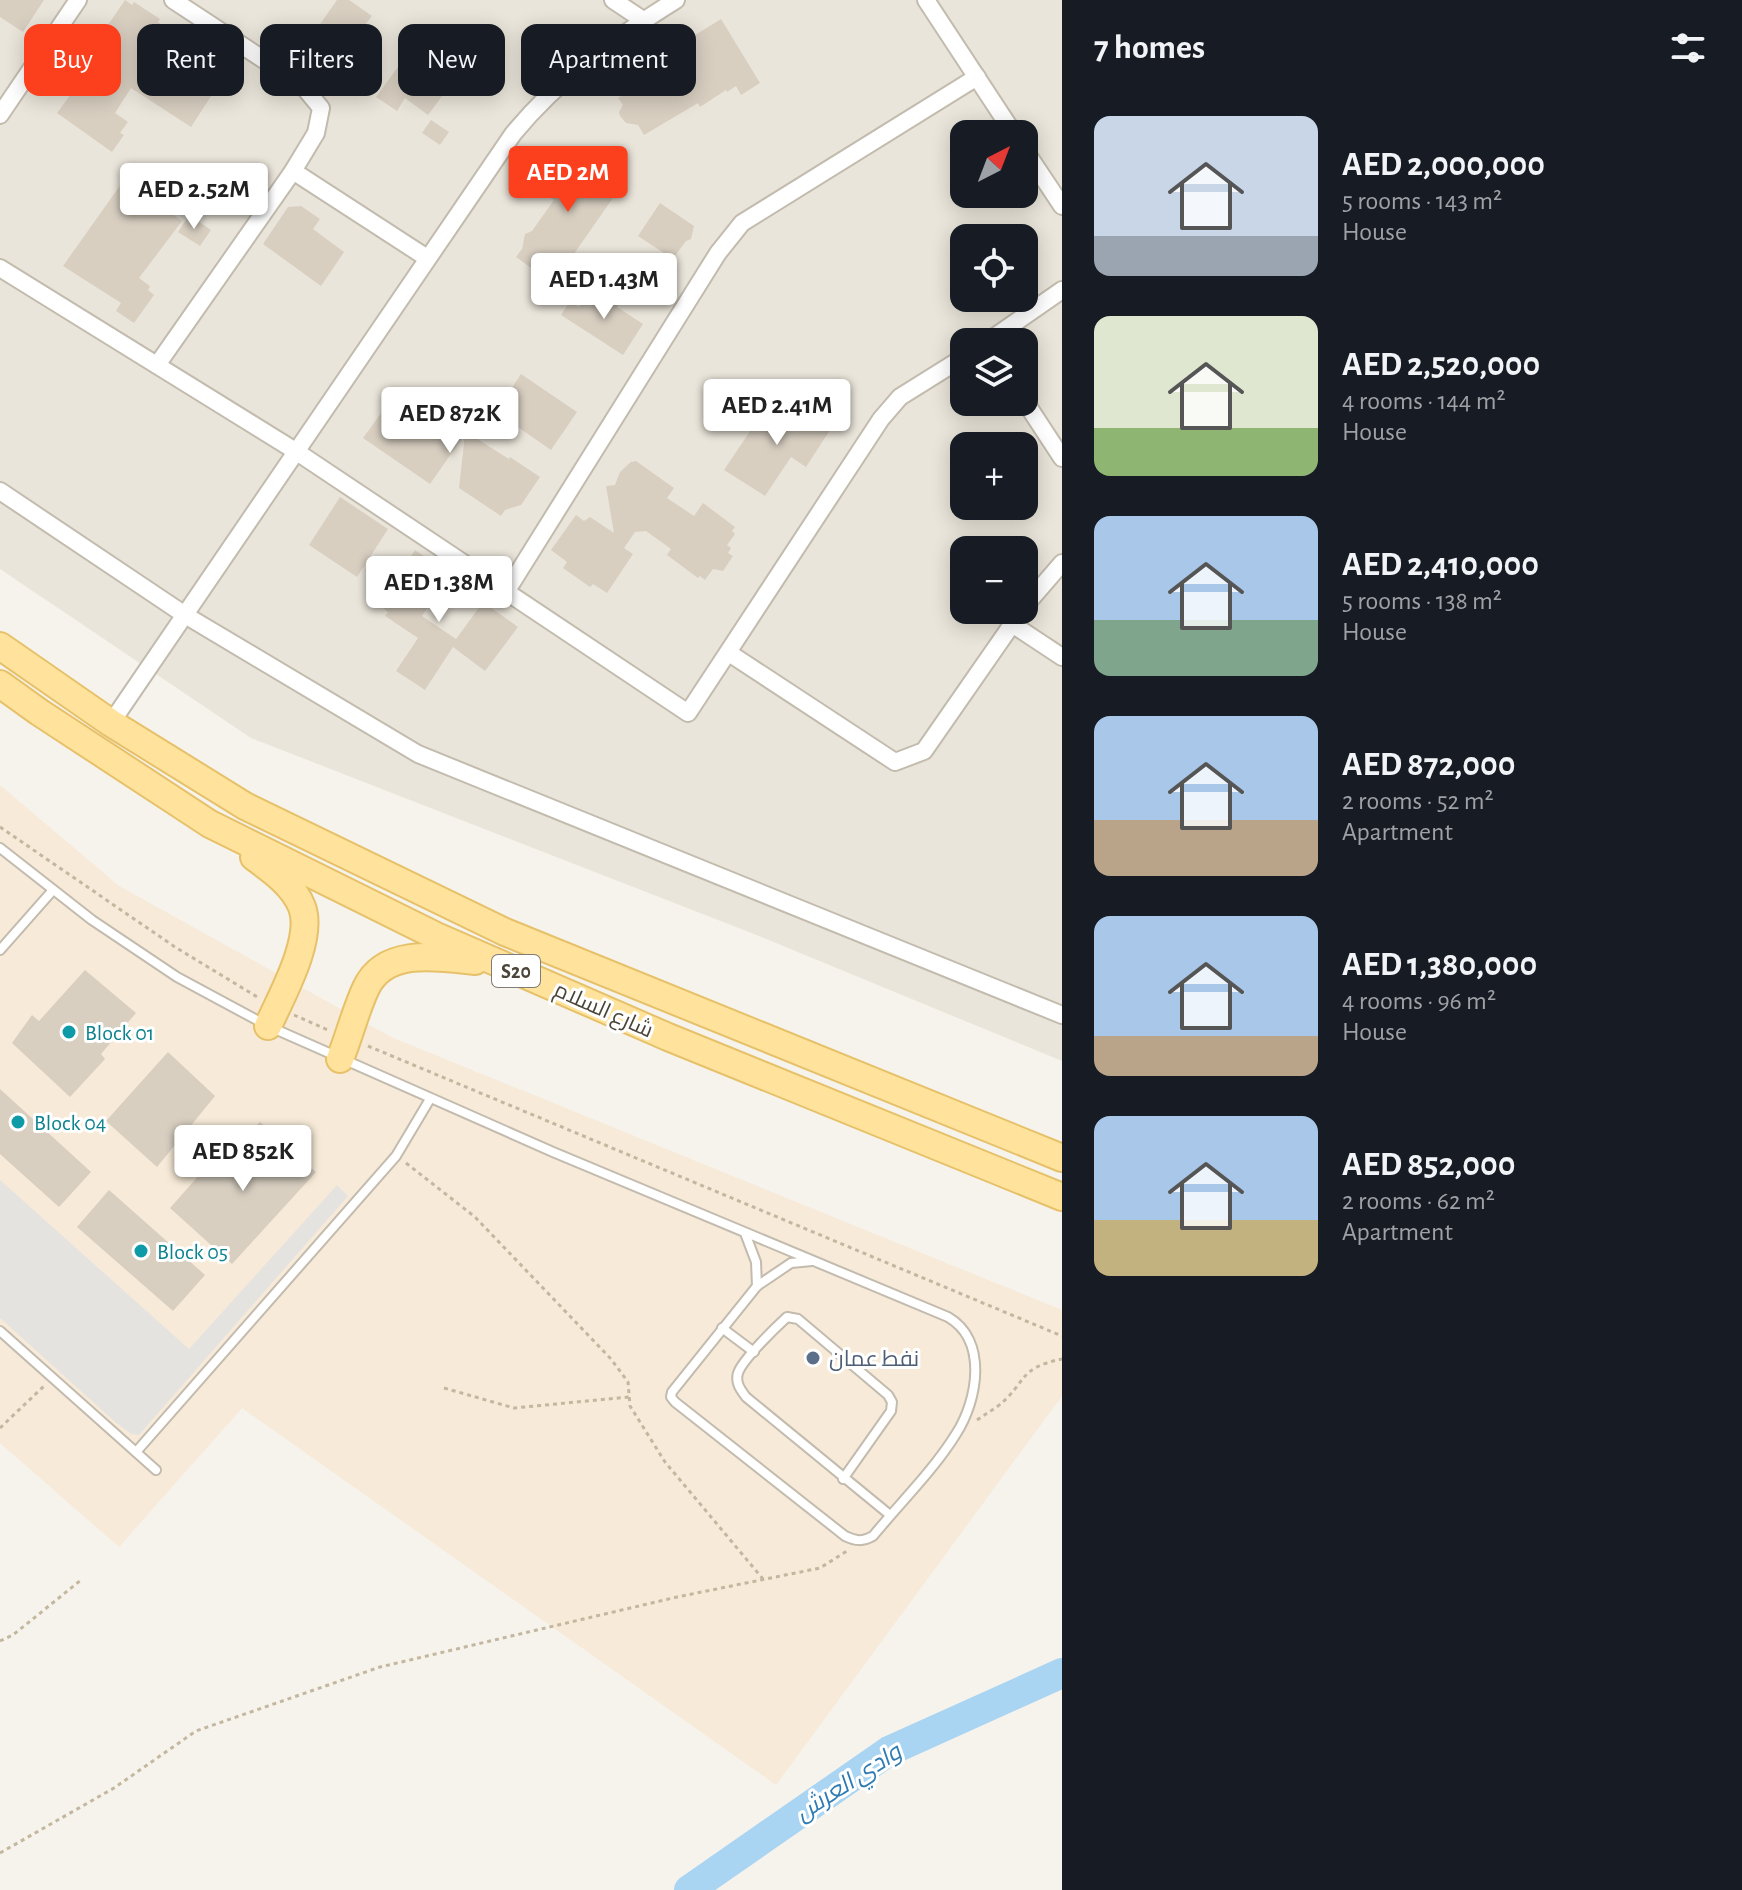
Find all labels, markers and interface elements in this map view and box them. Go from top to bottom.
chip: Buy [24,24,121,96]
chip: Rent [137,24,244,96]
chip: Filters [260,24,382,96]
chip: New [398,24,505,96]
chip: Apartment [521,24,696,96]
icon: filters [1666,26,1710,70]
text: 7 homes [1094,31,1205,65]
north arrow [950,120,1038,208]
map controls [950,120,1038,624]
pin: AED 2M [503,146,633,214]
icon: home [1158,148,1254,244]
text: AED 2,000,000 [1342,148,1545,182]
text: AED 2M [527,159,609,185]
pin: AED 2.52M [102,163,286,231]
text: AED 2.52M [138,176,250,202]
text: 5 rooms · 143 m² [1342,188,1502,214]
text: House [1342,219,1407,245]
button: locate [950,224,1038,312]
pin: AED 1.43M [512,253,696,321]
text: AED 1.43M [549,266,659,292]
button: layers [950,328,1038,416]
icon: home [1158,348,1254,444]
text: AED 2,520,000 [1342,348,1540,382]
pin: AED 2.41M [685,379,869,447]
pin: AED 872K [367,387,533,455]
text: 4 rooms · 144 m² [1342,388,1506,414]
text: AED 2.41M [721,392,833,418]
text: AED 872K [399,400,501,426]
text: House [1342,419,1407,445]
button: + [950,432,1038,520]
button: − [950,536,1038,624]
icon: home [1158,548,1254,644]
text: AED 2,410,000 [1342,548,1539,582]
pin: AED 1.38M [347,556,531,624]
text: AED 1.38M [384,569,494,595]
text: 5 rooms · 138 m² [1342,588,1502,614]
text: House [1342,619,1407,645]
icon: home [1158,748,1254,844]
text: AED 872,000 [1342,748,1516,782]
text: 2 rooms · 52 m² [1342,788,1494,814]
text: Apartment [1342,819,1453,845]
icon: home [1158,948,1254,1044]
text: AED 1,380,000 [1342,948,1537,982]
road number: S20 [492,955,540,987]
street label: شارع السلام [549,978,656,1045]
text: 4 rooms · 96 m² [1342,988,1496,1014]
text: House [1342,1019,1407,1045]
place label: Block 01 [85,1022,154,1044]
marker: Block 01 [60,1023,78,1041]
place label: Block 04 [34,1112,106,1134]
marker: Block 04 [9,1113,27,1131]
pin: AED 852K [160,1125,326,1193]
text: AED 852K [192,1138,294,1164]
icon: home [1158,1148,1254,1244]
text: AED 852,000 [1342,1148,1516,1182]
text: 2 rooms · 62 m² [1342,1188,1495,1214]
text: Apartment [1342,1219,1453,1245]
place label: Block 05 [157,1241,228,1263]
marker: Block 05 [132,1242,150,1260]
place label: نفط عمان [829,1348,919,1371]
marker: نفط عمان [804,1349,822,1367]
water label: وادي العرش [791,1738,911,1831]

